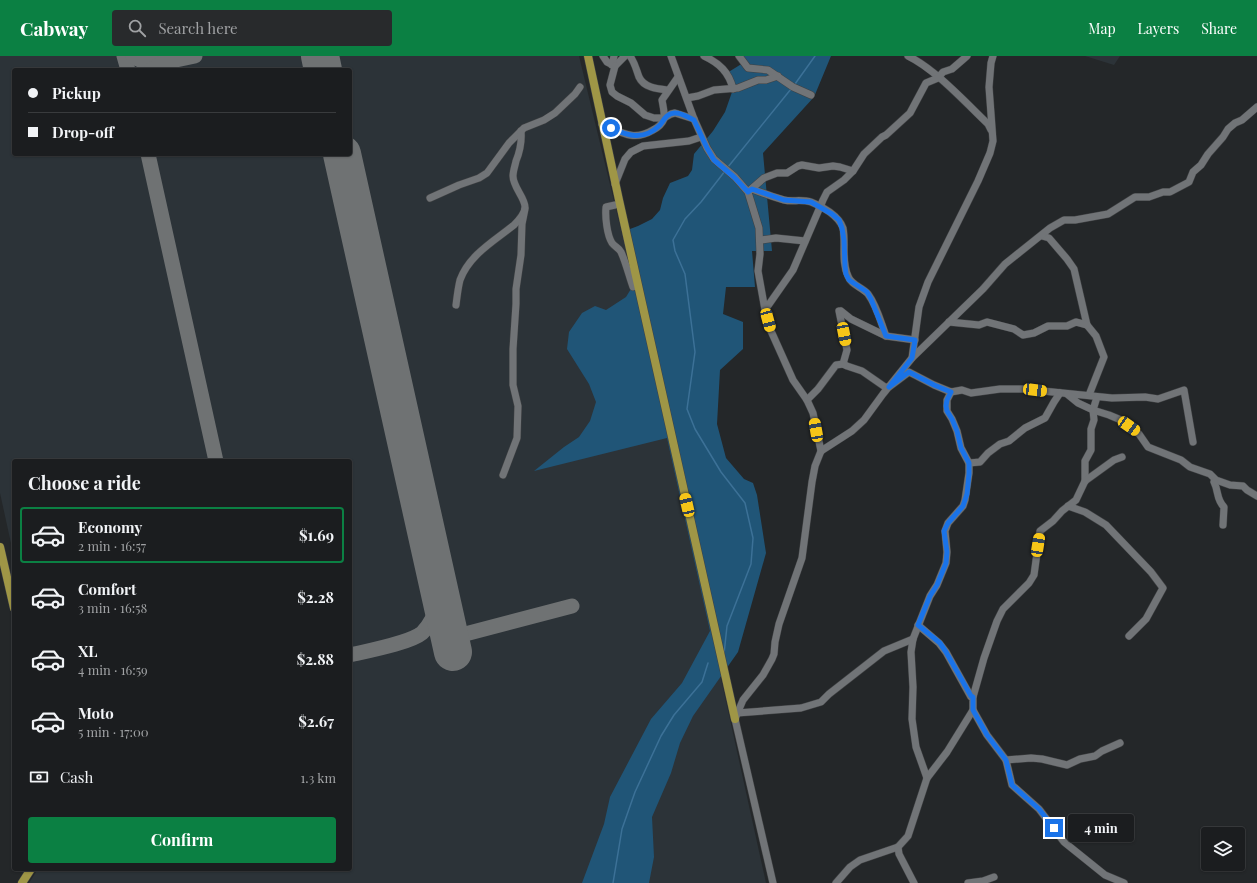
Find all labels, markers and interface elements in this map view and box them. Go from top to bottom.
search box [112,10,392,46]
text: Cabway [20,15,88,41]
icon: search [126,17,148,39]
text: Search here [158,18,238,38]
text: Map [1088,19,1116,38]
text: Layers [1138,19,1179,38]
text: Share [1201,19,1237,38]
text: Pickup [52,83,101,103]
route start [602,119,620,137]
text: Drop-off [52,122,114,142]
car [759,307,777,333]
car [836,321,852,347]
car [1022,383,1048,397]
car [1116,414,1142,438]
car [808,417,824,443]
text: Choose a ride [28,471,141,495]
car [678,492,696,518]
icon: car [30,517,66,553]
text: Economy [78,517,142,537]
text: $1.69 [299,525,334,545]
car [1030,532,1046,558]
text: 2 min · 16:57 [78,537,146,554]
icon: car [30,579,66,615]
text: Comfort [78,579,136,599]
text: $2.28 [297,587,334,607]
text: 3 min · 16:58 [78,599,147,616]
icon: car [30,641,66,677]
text: XL [78,641,98,661]
text: $2.88 [297,649,334,669]
text: 4 min · 16:59 [78,661,148,678]
icon: car [30,703,66,739]
text: Moto [78,703,114,723]
text: $2.67 [298,711,334,731]
text: 5 min · 17:00 [78,723,149,740]
icon: cash [28,766,50,788]
text: Cash [60,767,93,787]
text: 1.3 km [301,769,336,786]
callout: 4 min [1068,814,1134,842]
button: Confirm [28,817,336,863]
route end [1045,819,1063,837]
text: 4 min [1084,819,1118,836]
map controls [1201,827,1245,871]
button: layers [1201,827,1245,871]

